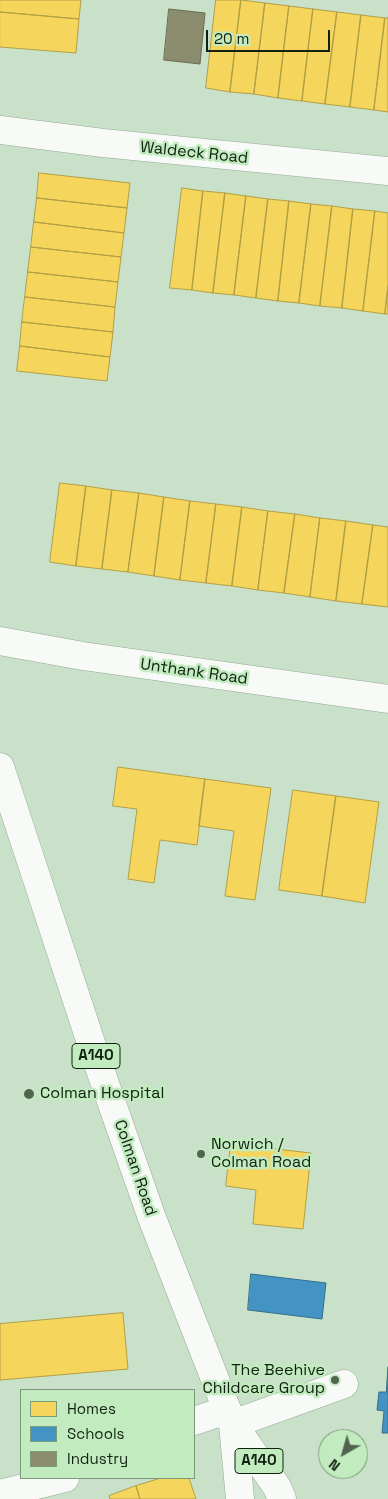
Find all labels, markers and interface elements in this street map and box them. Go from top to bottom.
scale bar [208,20,332,52]
text: 20 m [214,29,249,48]
street label: Waldeck Road [139,138,249,168]
street label: Unthank Road [139,655,249,689]
road number: A140 [72,1044,120,1068]
place label: Colman Hospital [40,1084,164,1104]
marker: Colman Hospital [22,1087,36,1101]
street label: Colman Road [110,1117,160,1219]
place label: Norwich / Colman Road [211,1135,311,1173]
marker: Norwich / Colman Road [195,1148,207,1160]
place label: The Beehive Childcare Group [202,1361,325,1399]
marker: The Beehive Childcare Group [329,1374,341,1386]
legend [20,1389,195,1479]
text: Homes [67,1399,116,1418]
text: Schools [67,1424,124,1443]
north arrow [318,1429,368,1479]
road number: A140 [235,1448,283,1474]
text: Industry [67,1449,128,1468]
text: N [325,1455,344,1475]

